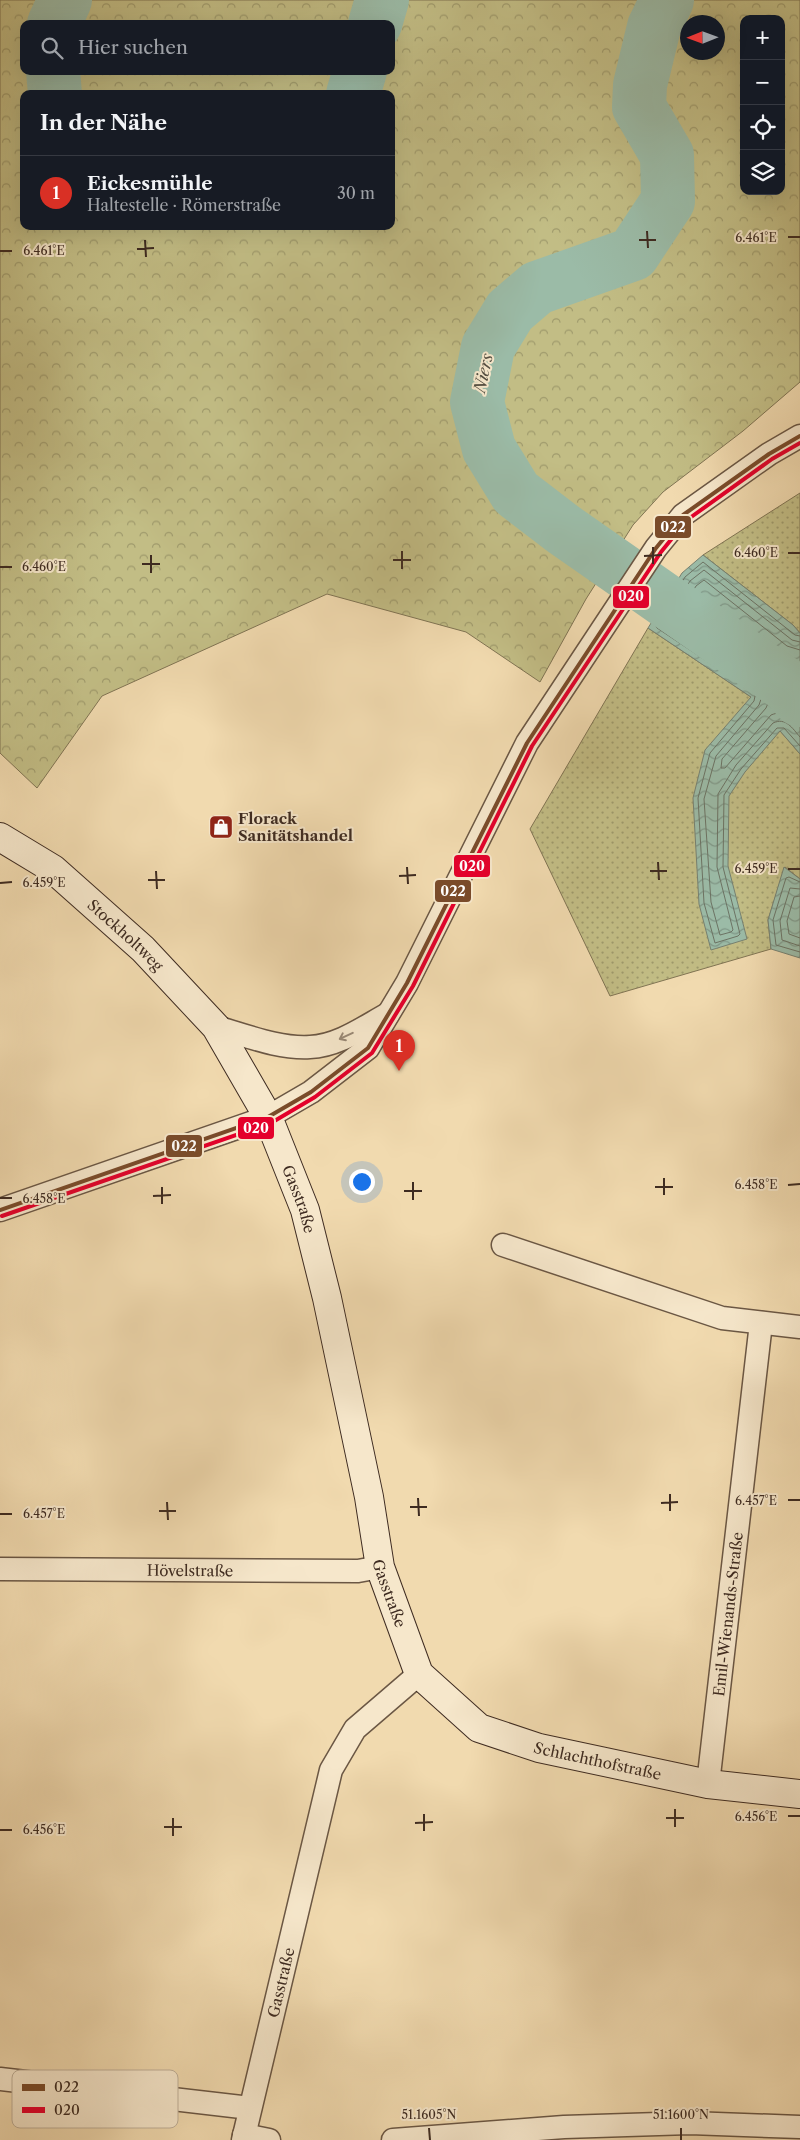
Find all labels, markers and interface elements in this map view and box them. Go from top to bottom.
north arrow [680,15,725,60]
map controls [740,15,785,195]
button: + [740,15,785,60]
search box [20,20,395,75]
icon: search [38,34,66,62]
text: Hier suchen [78,36,188,59]
button: − [740,60,785,105]
button: locate [740,105,785,150]
text: In der Nähe [40,110,167,135]
button: layers [740,150,785,195]
text: Eickesmühle [87,172,213,195]
text: 1 [52,183,60,203]
text: 30 m [337,183,375,203]
text: Haltestelle · Römerstraße [87,195,281,215]
text: 6.461°E [735,230,777,245]
text: 6.461°E [23,243,65,258]
water label: Niers [469,352,497,396]
line badge: 022 [654,515,692,539]
text: 022 [660,518,686,536]
text: 6.460°E [734,545,778,560]
text: 6.460°E [22,559,66,574]
line badge: 020 [612,585,650,609]
text: 020 [618,587,644,605]
place label: Florack Sanitätshandel [238,809,353,845]
shop icon: Florack Sanitätshandel [208,814,234,840]
line badge: 020 [453,854,491,878]
text: 020 [459,857,485,875]
text: 6.459°E [735,861,777,876]
text: 6.459°E [23,875,65,890]
line badge: 022 [434,879,472,903]
text: 022 [440,882,466,900]
street label: Stockholtweg [84,895,168,975]
pin: 1 [383,1030,415,1071]
one-way arrow [339,1032,354,1042]
line badge: 020 [237,1116,275,1140]
text: 020 [243,1119,269,1137]
line badge: 022 [165,1134,203,1158]
text: 022 [171,1137,197,1155]
street label: Gasstraße [278,1162,320,1235]
your location [349,1169,375,1195]
text: 6.458°E [734,1177,778,1192]
text: 6.458°E [22,1191,66,1206]
text: 6.457°E [735,1493,777,1508]
text: 6.457°E [23,1506,65,1521]
street label: Emil-Wienands-Straße [709,1531,746,1697]
street label: Gasstraße [369,1558,411,1630]
street label: Hövelstraße [147,1560,233,1580]
street label: Schlachthofstraße [531,1737,663,1783]
text: 6.456°E [735,1809,777,1824]
text: 6.456°E [23,1822,65,1837]
street label: Gasstraße [263,1945,298,2019]
legend [12,2070,178,2128]
text: 022 [54,2078,79,2096]
text: 020 [54,2101,80,2119]
text: 51.1605°N [402,2107,456,2122]
text: 51.1600°N [653,2107,709,2122]

